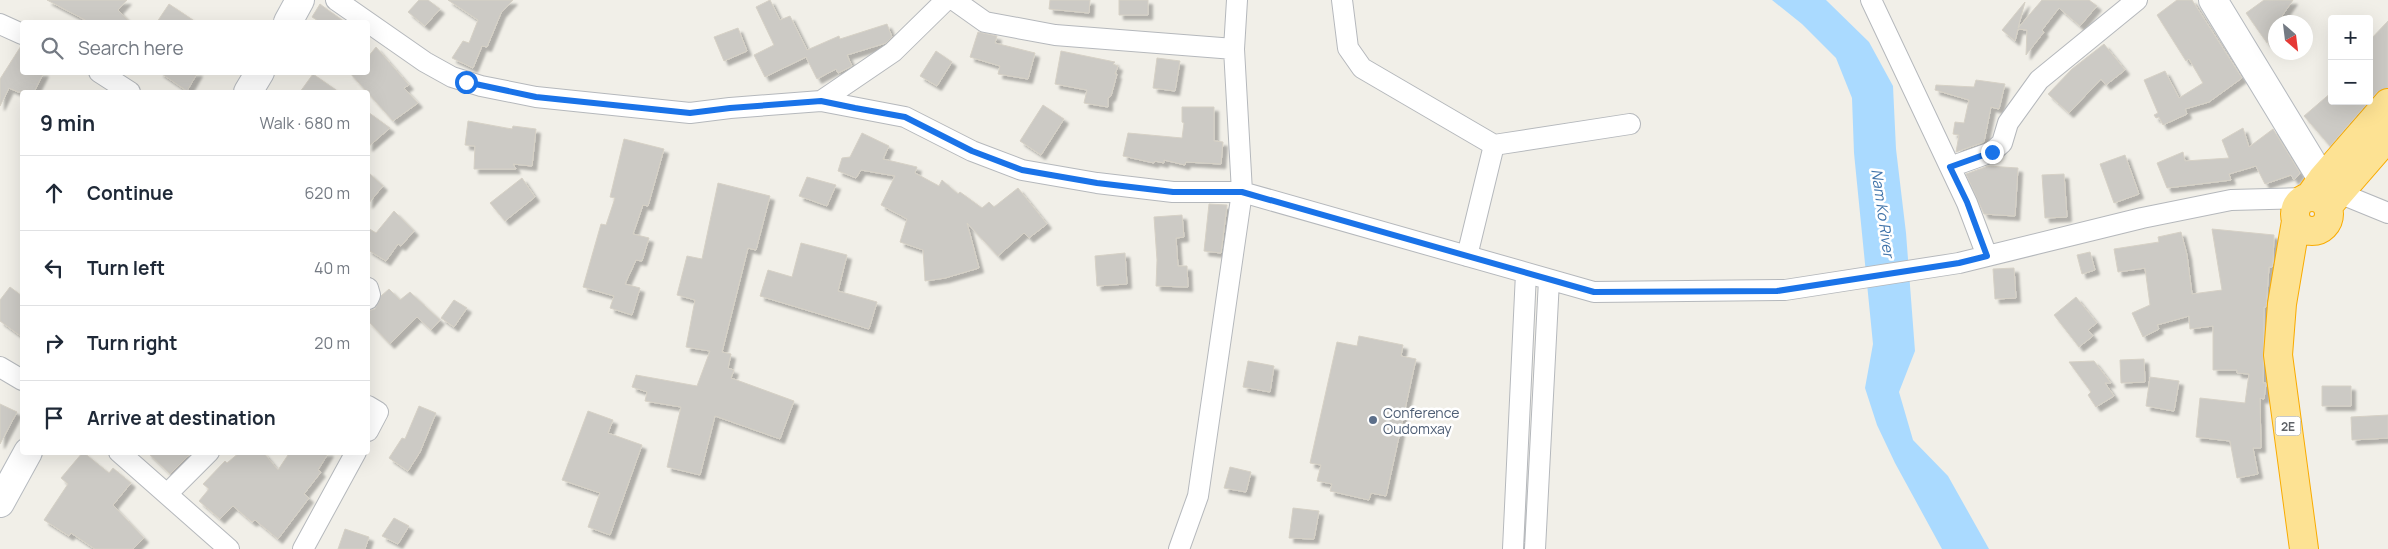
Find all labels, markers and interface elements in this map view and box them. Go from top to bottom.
north arrow [2268,15,2313,60]
map controls [2328,15,2373,105]
button: + [2328,15,2373,60]
search box [20,20,370,75]
icon: search [38,34,66,62]
text: Search here [78,35,184,61]
button: − [2328,60,2373,105]
route start [455,71,478,94]
text: 9 min [40,109,95,137]
text: Walk · 680 m [259,112,350,134]
route end [1981,141,2004,164]
water label: Nam Ko River [1866,167,1900,261]
icon: ahead [40,179,68,207]
text: Continue [87,180,173,206]
text: 620 m [304,182,350,204]
icon: left [40,254,68,282]
text: Turn left [87,255,165,281]
text: 40 m [314,257,350,279]
icon: right [40,329,68,357]
text: Turn right [87,330,177,356]
text: 20 m [314,332,350,354]
place label: Conference Oudomxay [1383,403,1459,438]
icon: arrive [40,404,68,432]
text: Arrive at destination [87,405,276,431]
marker: Conference Oudomxay [1367,414,1379,426]
road number: 2E [2276,416,2300,436]

